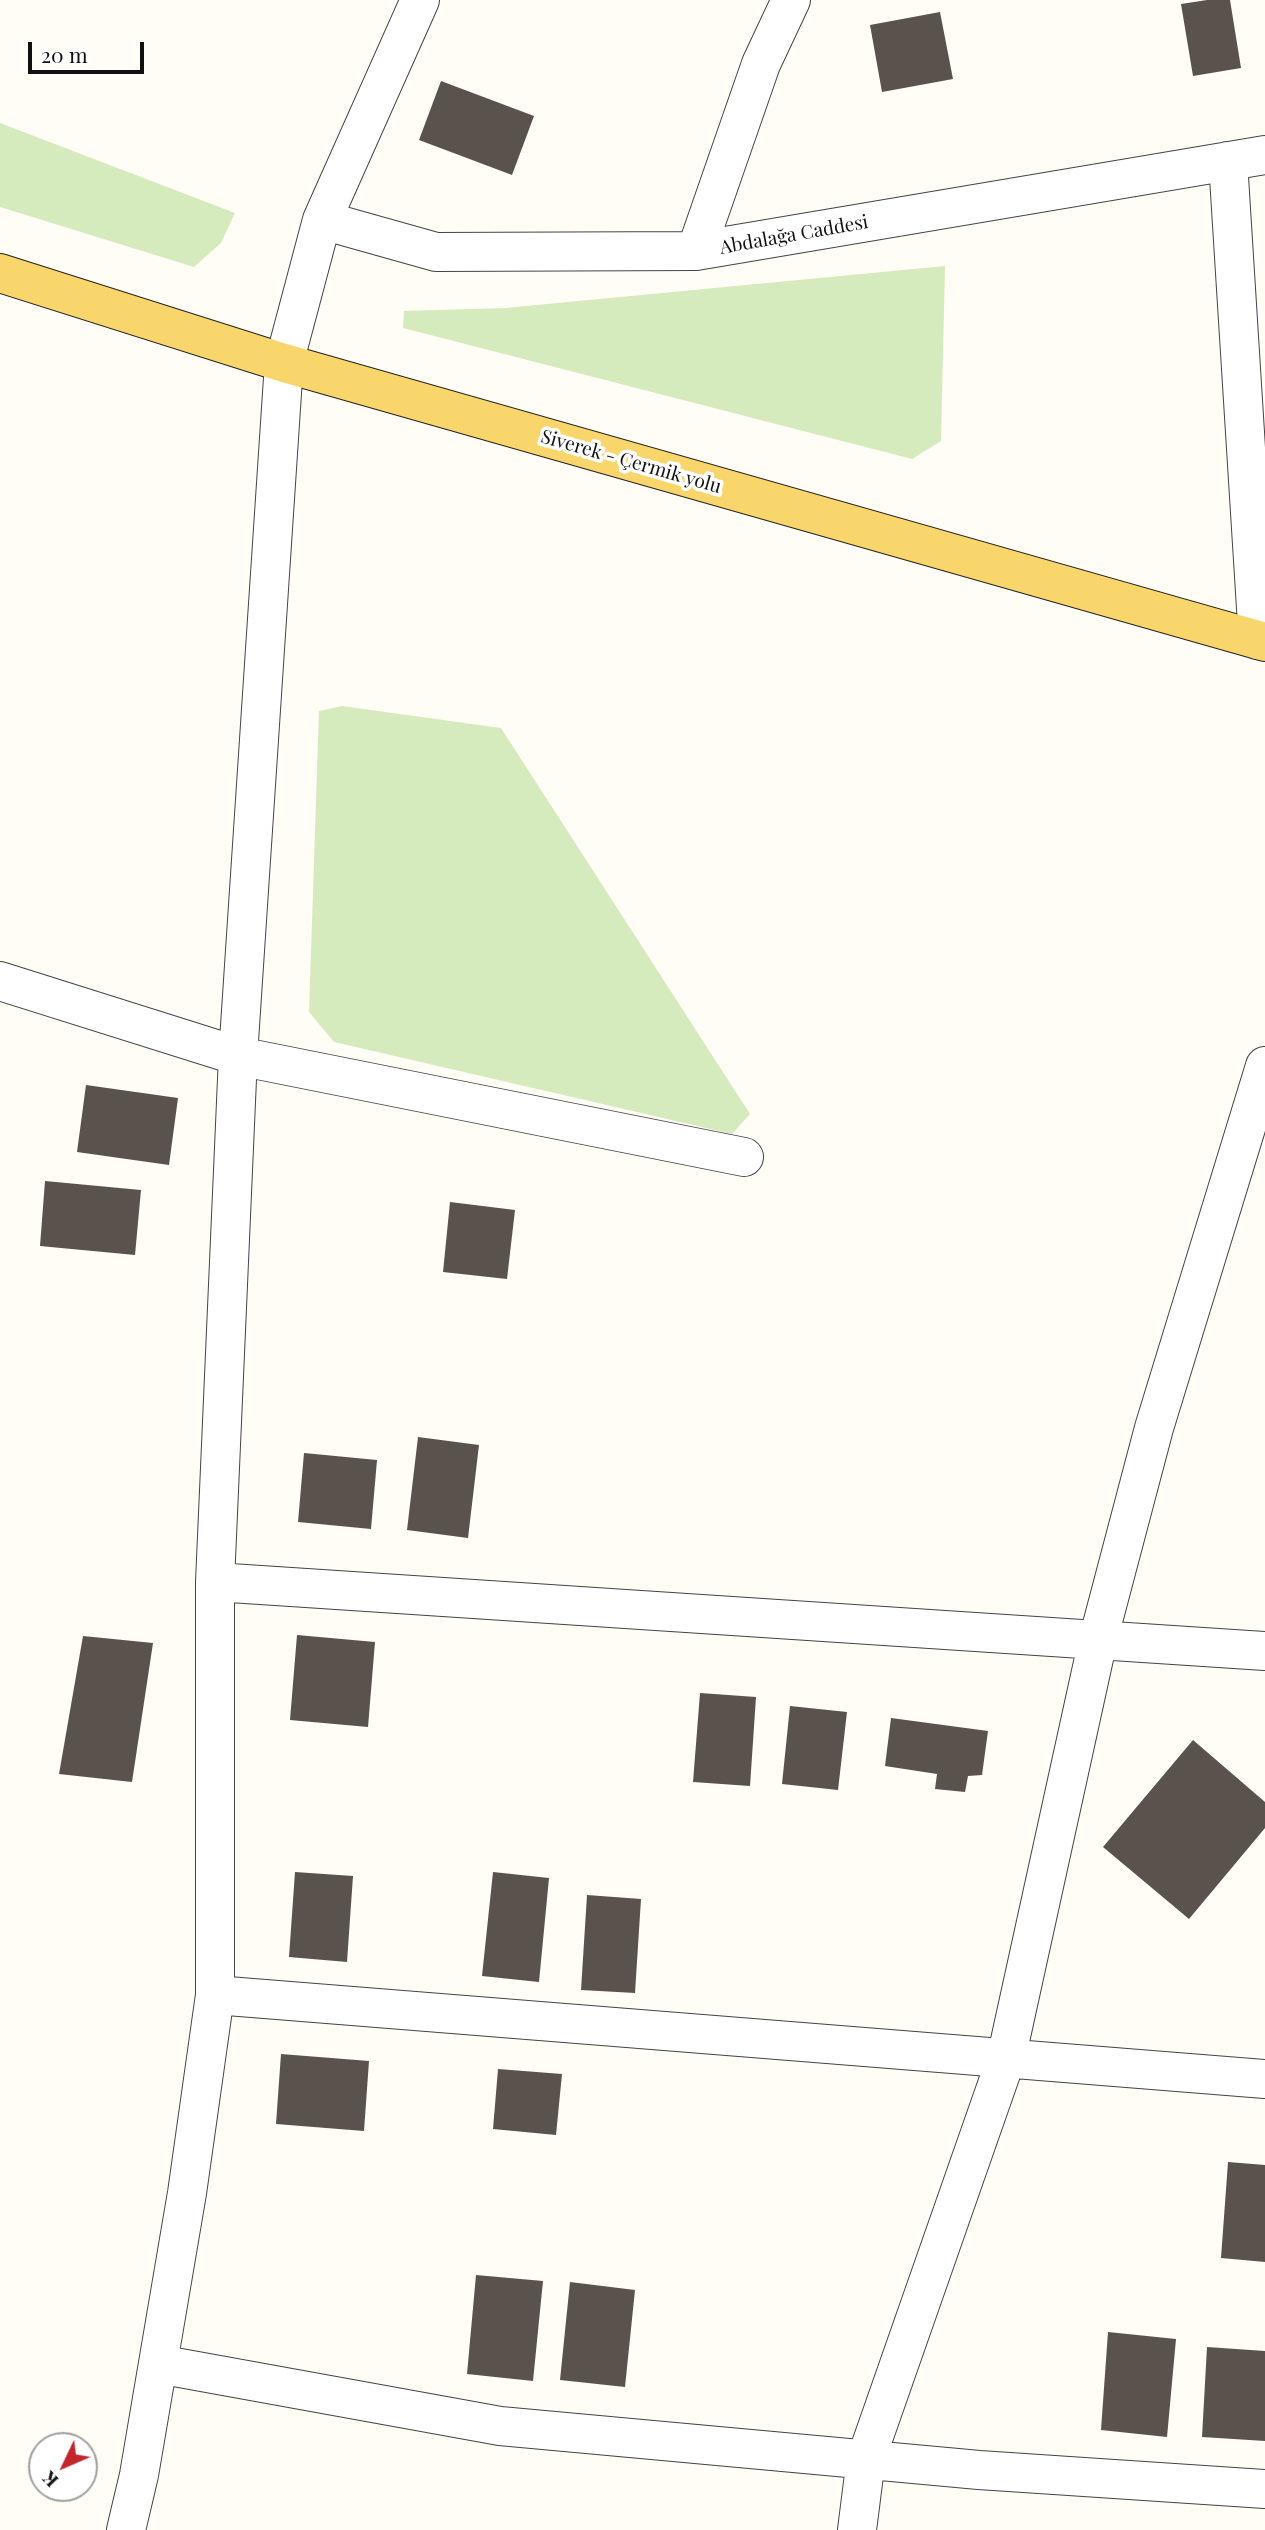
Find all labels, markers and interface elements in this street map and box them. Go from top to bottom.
scale bar [32,28,147,72]
text: 20 m [41,40,88,68]
street label: Abdalağa Caddesi [718,211,870,259]
street label: Siverek - Çermik yolu [538,425,724,499]
north arrow [28,2432,98,2502]
text: K [35,2466,63,2494]

